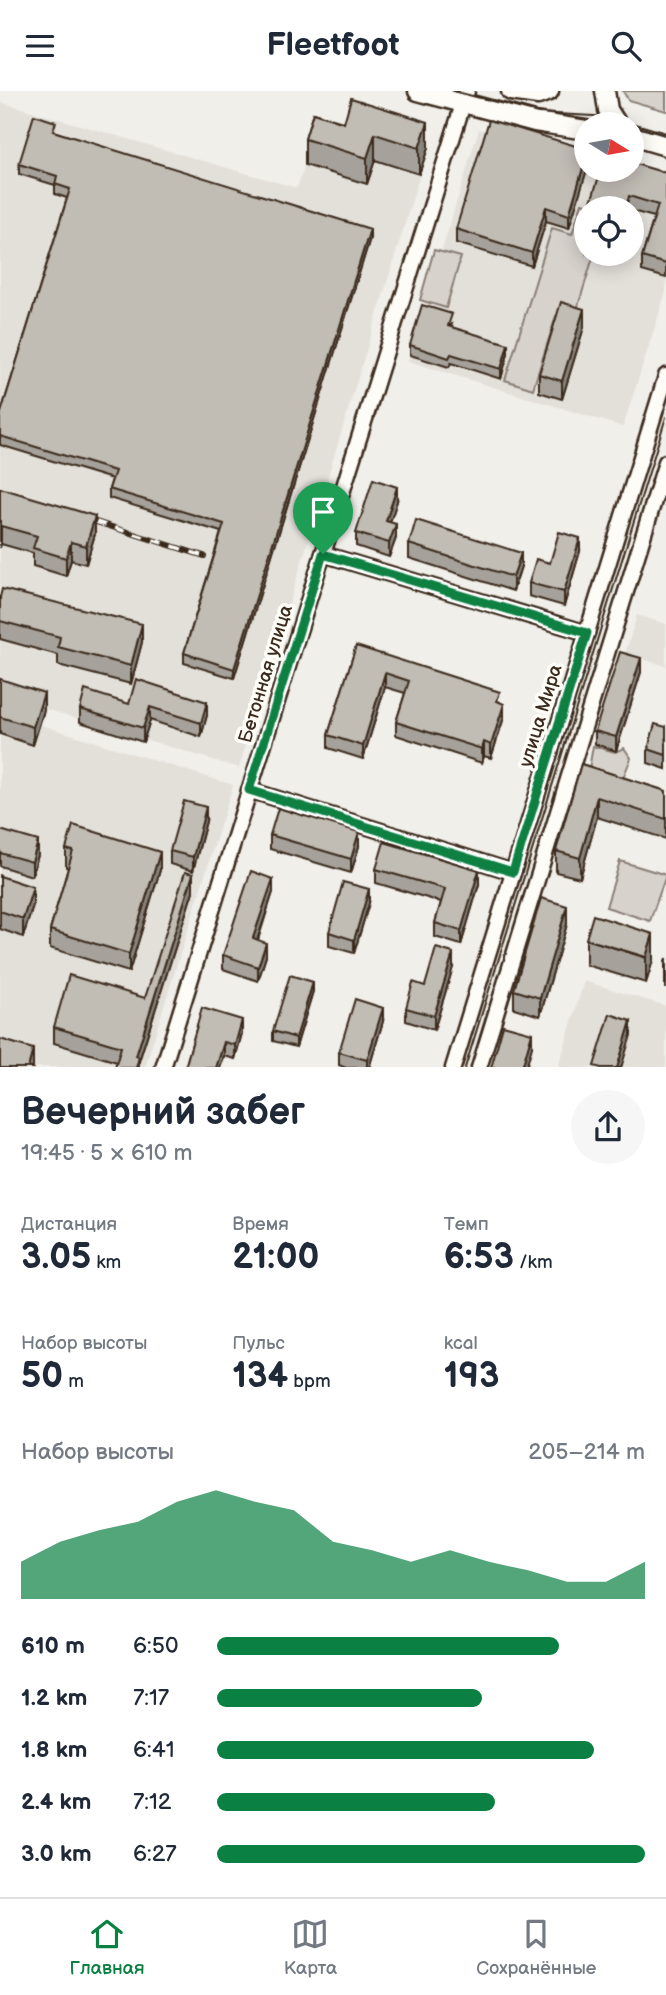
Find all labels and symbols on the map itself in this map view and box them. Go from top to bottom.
north arrow [574,112,644,182]
pin [293,482,353,554]
street label: Бетонная улица [234,602,298,746]
street label: улица Мира [514,662,568,770]

